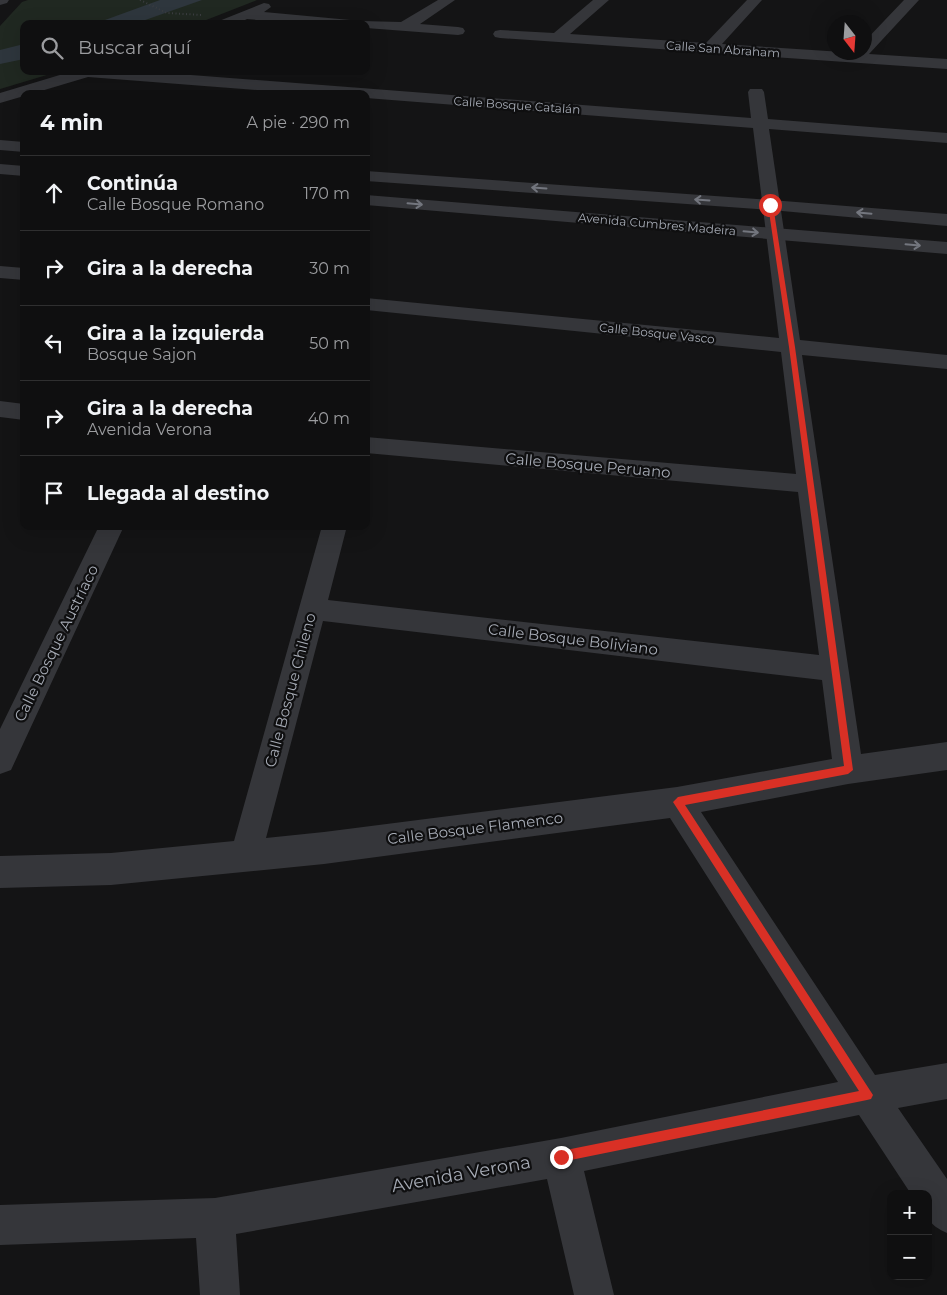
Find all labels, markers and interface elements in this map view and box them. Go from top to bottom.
north arrow [827,15,872,60]
search box [20,20,370,75]
icon: search [38,34,66,62]
text: Buscar aquí [78,36,191,59]
street label: Calle San Abraham [666,38,780,60]
street label: Calle Bosque Catalán [453,93,581,117]
text: 4 min [40,110,103,135]
text: A pie · 290 m [247,113,350,132]
text: Continúa [87,172,178,195]
icon: ahead [40,179,68,207]
text: 170 m [303,184,350,203]
one-way arrow [532,184,548,193]
route start [759,194,782,217]
text: Calle Bosque Romano [87,195,264,214]
one-way arrow [694,195,710,205]
one-way arrow [407,199,423,209]
one-way arrow [856,208,872,218]
street label: Avenida Cumbres Madeira [578,210,736,238]
one-way arrow [743,227,759,236]
one-way arrow [905,241,921,250]
icon: right [40,254,68,282]
text: Gira a la derecha [87,257,253,280]
text: 30 m [309,259,350,278]
street label: Calle Bosque Vasco [598,319,716,347]
text: Gira a la izquierda [87,322,265,345]
icon: left [40,329,68,357]
text: 50 m [309,334,350,353]
text: Bosque Sajon [87,345,197,364]
text: Gira a la derecha [87,397,253,420]
icon: right [40,404,68,432]
text: 40 m [308,409,350,428]
text: Avenida Verona [87,420,212,439]
street label: Calle Bosque Peruano [505,448,671,482]
icon: arrive [40,479,68,507]
text: Llegada al destino [87,482,269,505]
street label: Calle Bosque Austríaco [10,561,102,725]
street label: Calle Bosque Chileno [260,611,320,769]
street label: Calle Bosque Boliviano [487,619,659,659]
street label: Calle Bosque Flamenco [386,808,564,848]
route end [550,1146,573,1169]
street label: Avenida Verona [390,1151,532,1197]
map controls [887,1190,932,1280]
button: + [887,1190,932,1235]
button: − [887,1235,932,1280]

